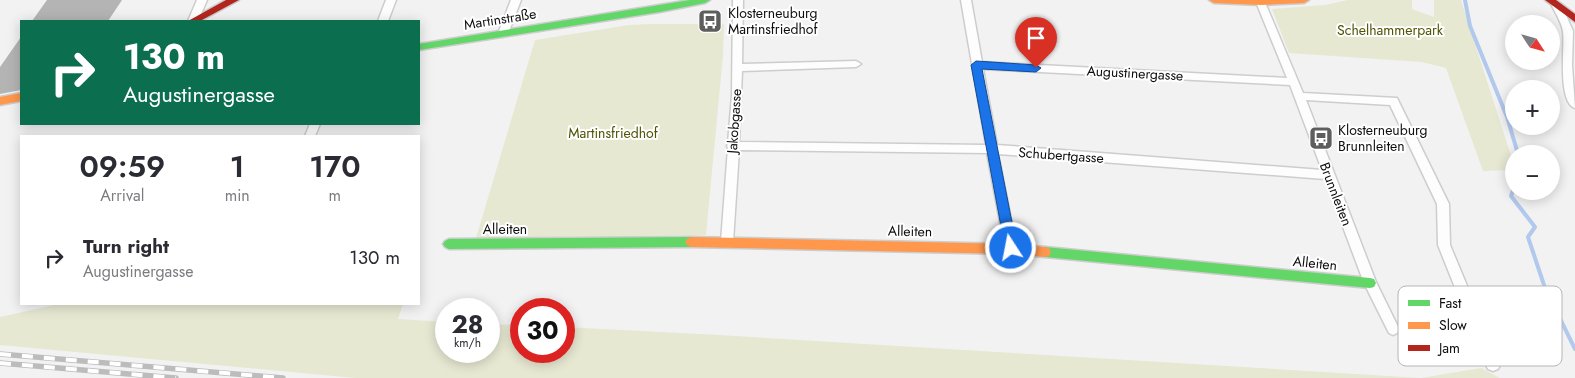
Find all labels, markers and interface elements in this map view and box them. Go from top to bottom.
street label: Martinstraße [462,3,538,35]
place label: Klosterneuburg Martinsfriedhof [728,3,818,39]
bus stop icon: Klosterneuburg Martinsfriedhof [697,8,723,34]
north arrow [1505,15,1560,70]
map controls [1505,15,1560,200]
pin [1015,17,1057,68]
park label: Schelhammerpark [1337,20,1444,40]
icon: arrive [1022,24,1050,52]
text: 130 m [123,32,225,82]
icon: right [40,40,105,105]
street label: Augustinergasse [1086,60,1184,86]
text: Augustinergasse [123,78,275,110]
button: + [1505,80,1560,135]
street label: Jakobgasse [722,88,746,156]
place label: Klosterneuburg Brunnleiten [1338,120,1428,156]
park label: Martinsfriedhof [568,123,659,143]
bus stop icon: Klosterneuburg Brunnleiten [1308,125,1334,151]
street label: Schubertgasse [1018,142,1104,168]
text: 09:59 [79,145,165,188]
text: 1 [230,145,245,188]
text: 170 [309,145,361,188]
button: − [1505,145,1560,200]
street label: Brunnleiten [1315,159,1357,229]
text: Arrival [100,184,144,207]
text: min [225,184,250,207]
text: m [329,184,341,207]
street label: Alleiten [483,219,527,239]
street label: Alleiten [888,221,932,241]
position arrow [984,221,1036,273]
text: Turn right [83,233,169,260]
icon: right [40,244,68,272]
text: 130 m [349,244,400,271]
street label: Alleiten [1292,251,1338,275]
text: Augustinergasse [83,260,193,283]
legend [1398,286,1562,366]
text: Fast [1439,293,1462,313]
speed limit sign: 30 [510,298,575,363]
text: 28 [451,306,484,342]
text: Slow [1439,315,1467,335]
text: km/h [454,334,481,352]
text: Jam [1437,338,1460,358]

